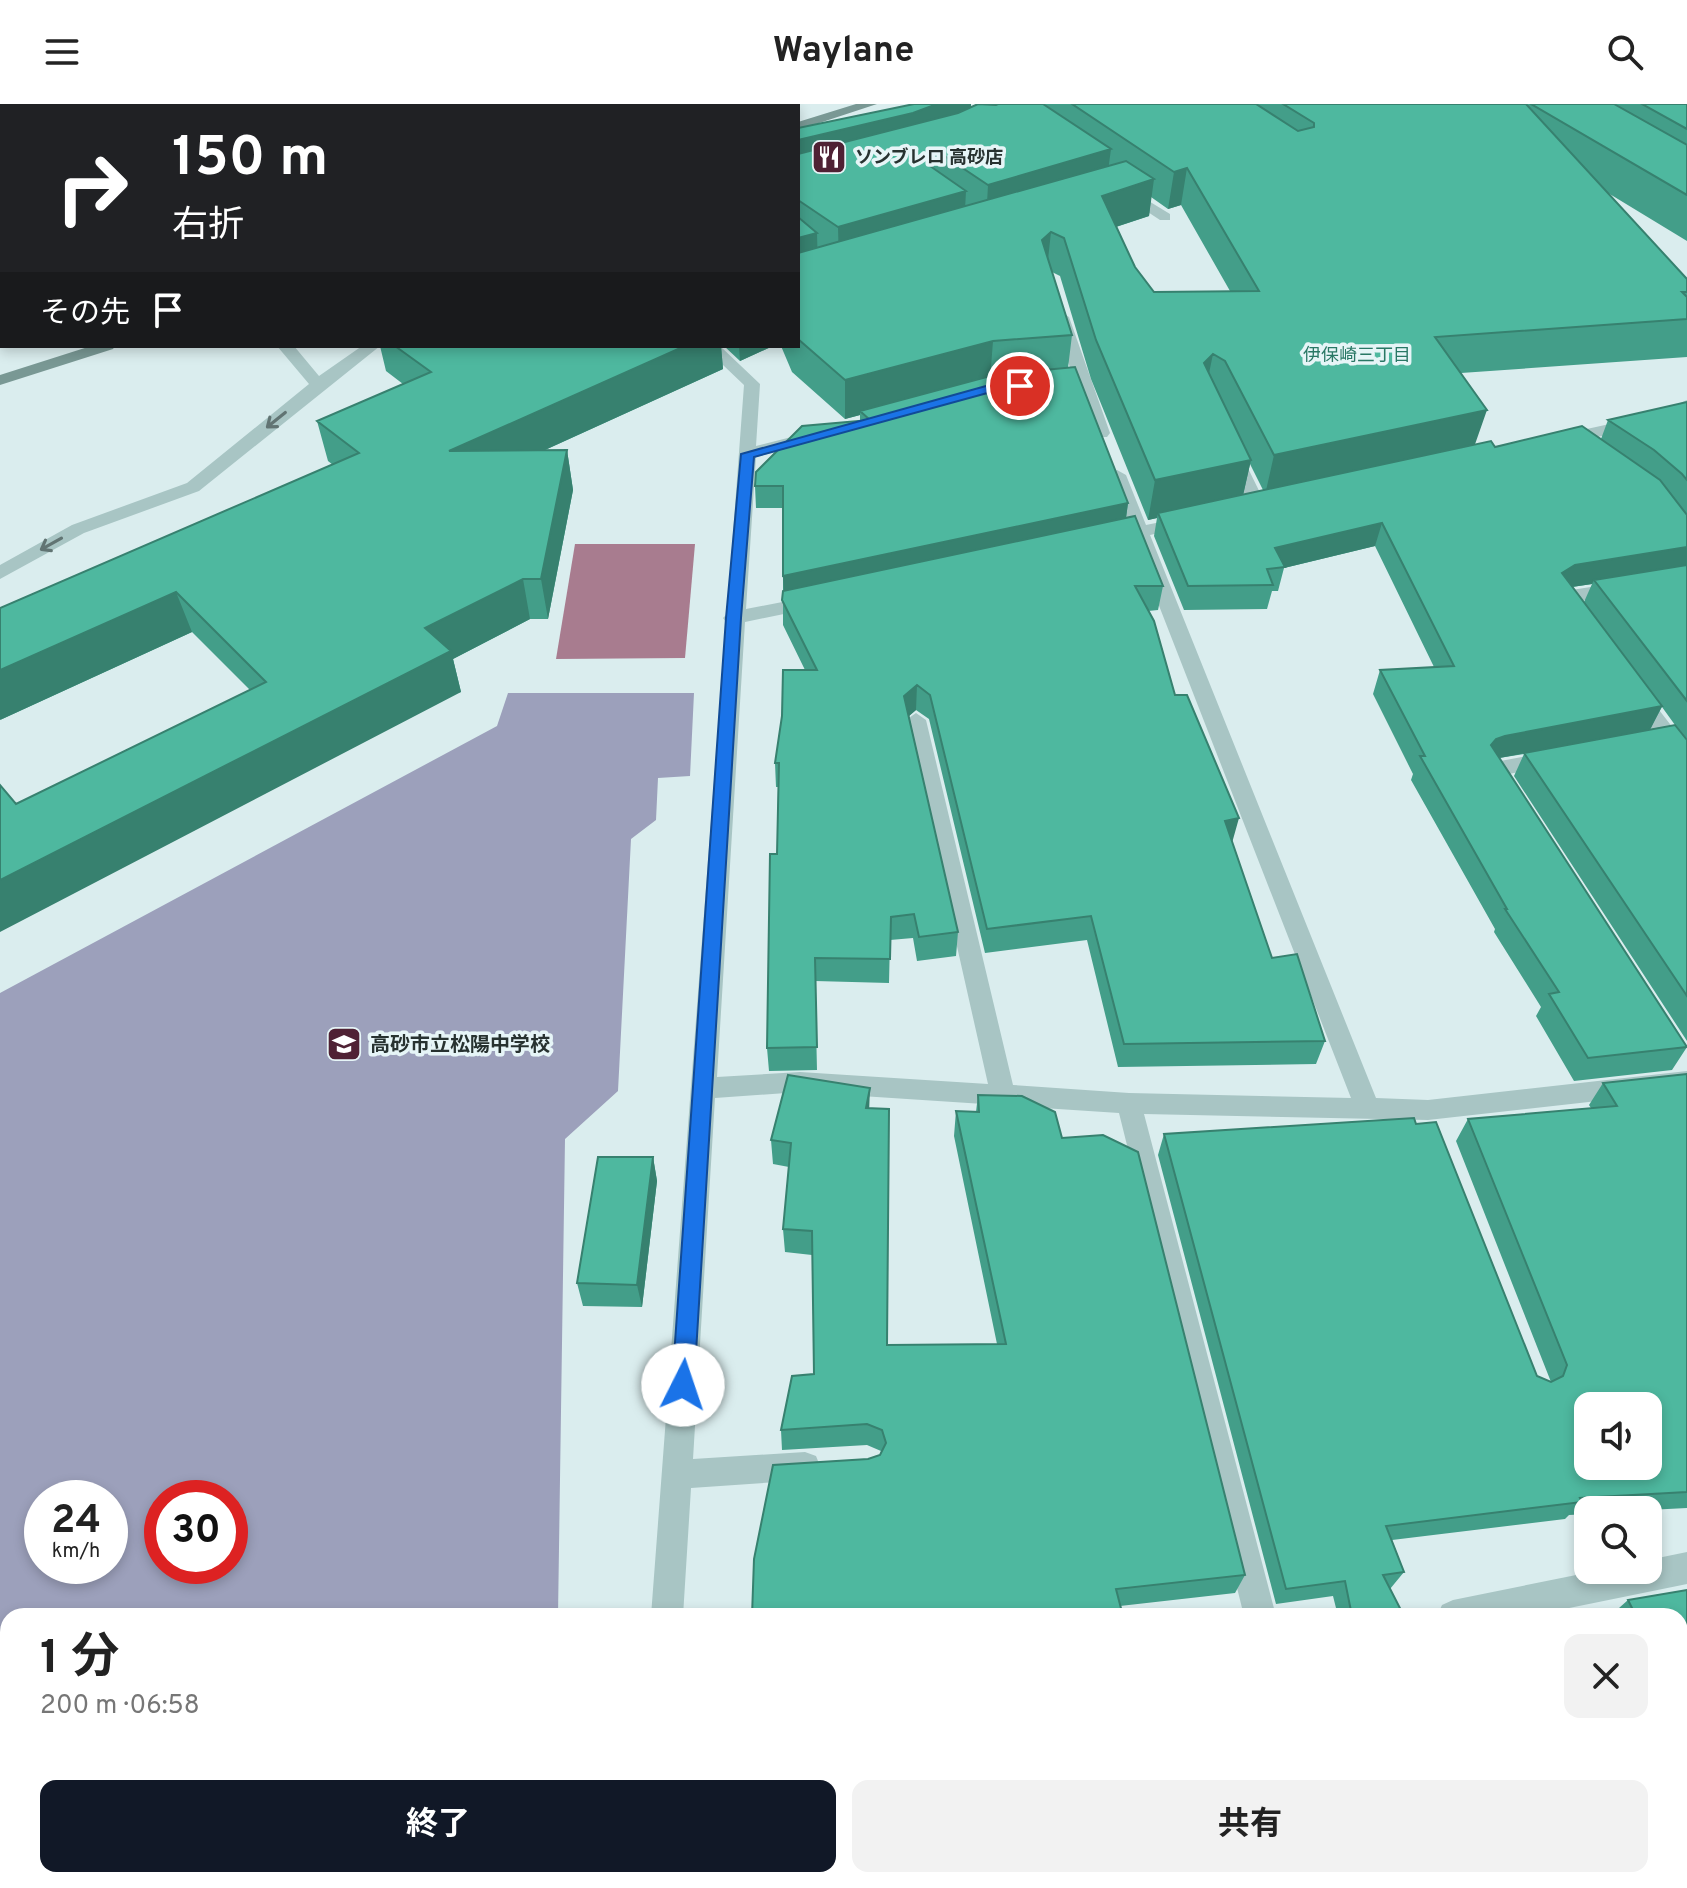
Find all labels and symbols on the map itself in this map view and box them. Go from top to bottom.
restaurant icon: ソンブレロ 高砂店 [810,138,848,176]
place label: ソンブレロ 高砂店 [855,147,1003,170]
district label: 伊保崎三丁目 [1303,345,1411,368]
pin [986,352,1054,420]
one-way arrow [266,411,287,429]
one-way arrow [40,537,63,553]
school or university icon: 高砂市立松陽中学校 [325,1025,363,1063]
place label: 高砂市立松陽中学校 [370,1033,550,1059]
position arrow [641,1343,725,1427]
speed limit sign: 30 [144,1480,248,1584]

